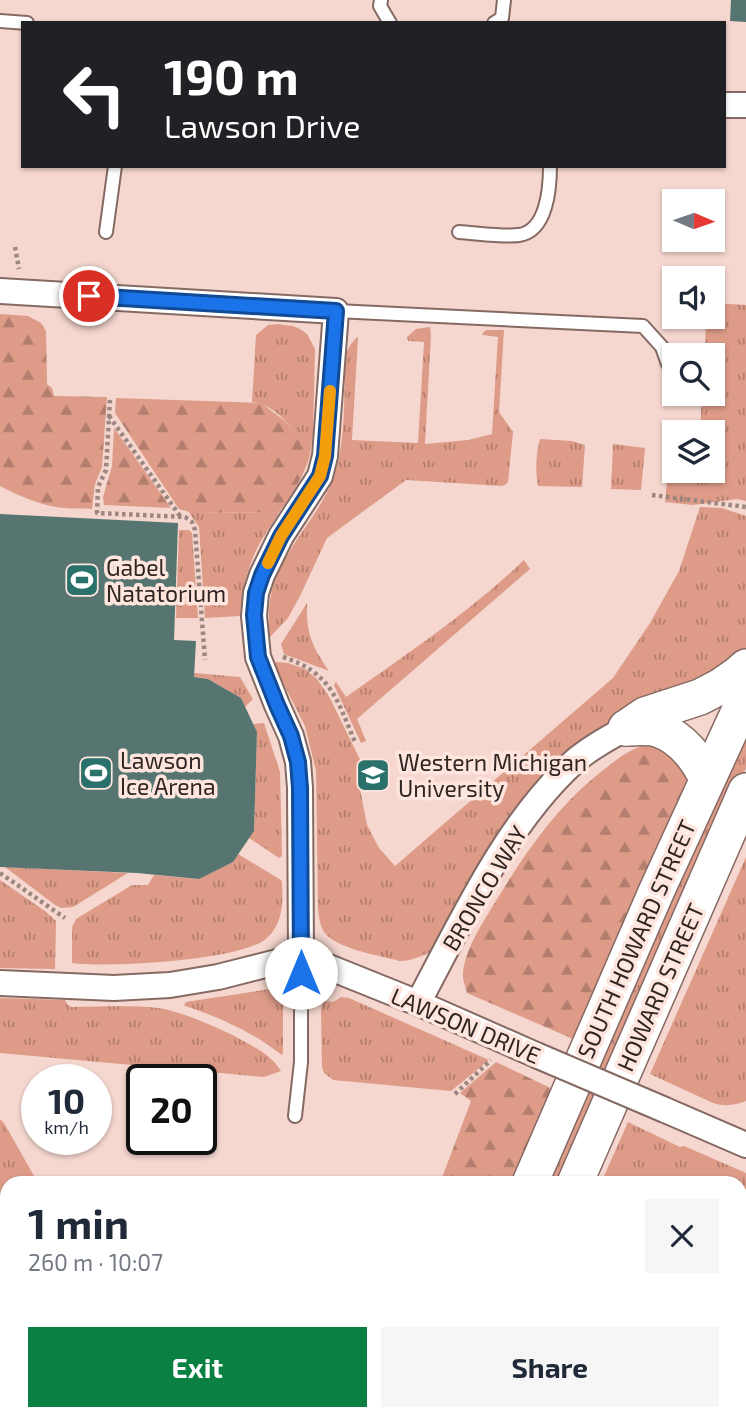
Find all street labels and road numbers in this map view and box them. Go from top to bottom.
street label: SOUTH HOWARD STREET [571,816,701,1062]
street label: BRONCO WAY [436,821,532,955]
street label: HOWARD STREET [611,899,709,1075]
street label: LAWSON DRIVE [387,981,545,1069]

